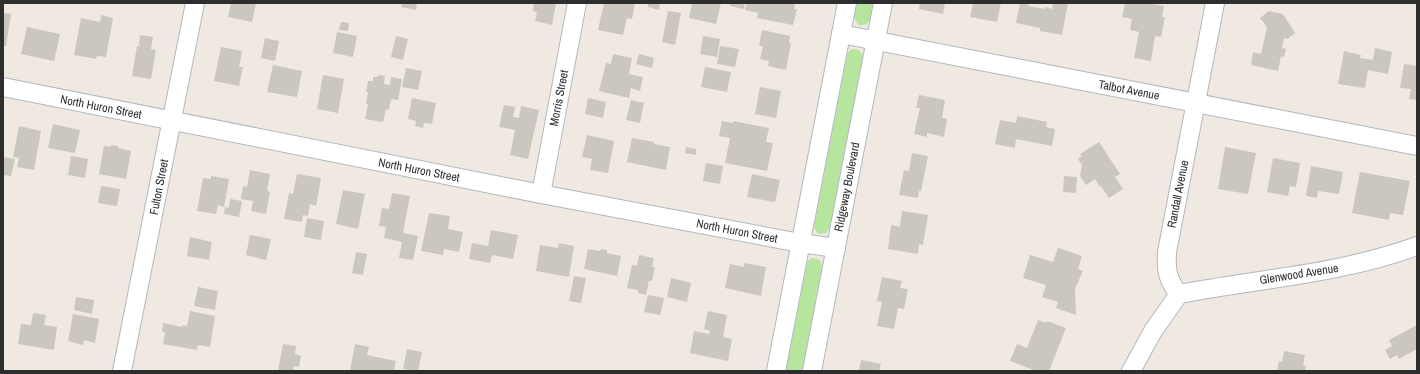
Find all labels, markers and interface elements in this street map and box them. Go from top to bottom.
street label: Morris Street [546,68,572,127]
street label: Talbot Avenue [1097,76,1161,104]
street label: North Huron Street [59,91,143,123]
street label: Ridgeway Boulevard [830,141,864,233]
street label: North Huron Street [377,154,461,186]
street label: Fulton Street [146,158,172,216]
street label: Randall Avenue [1164,159,1192,229]
street label: North Huron Street [695,215,779,247]
street label: Glenwood Avenue [1258,260,1340,288]

